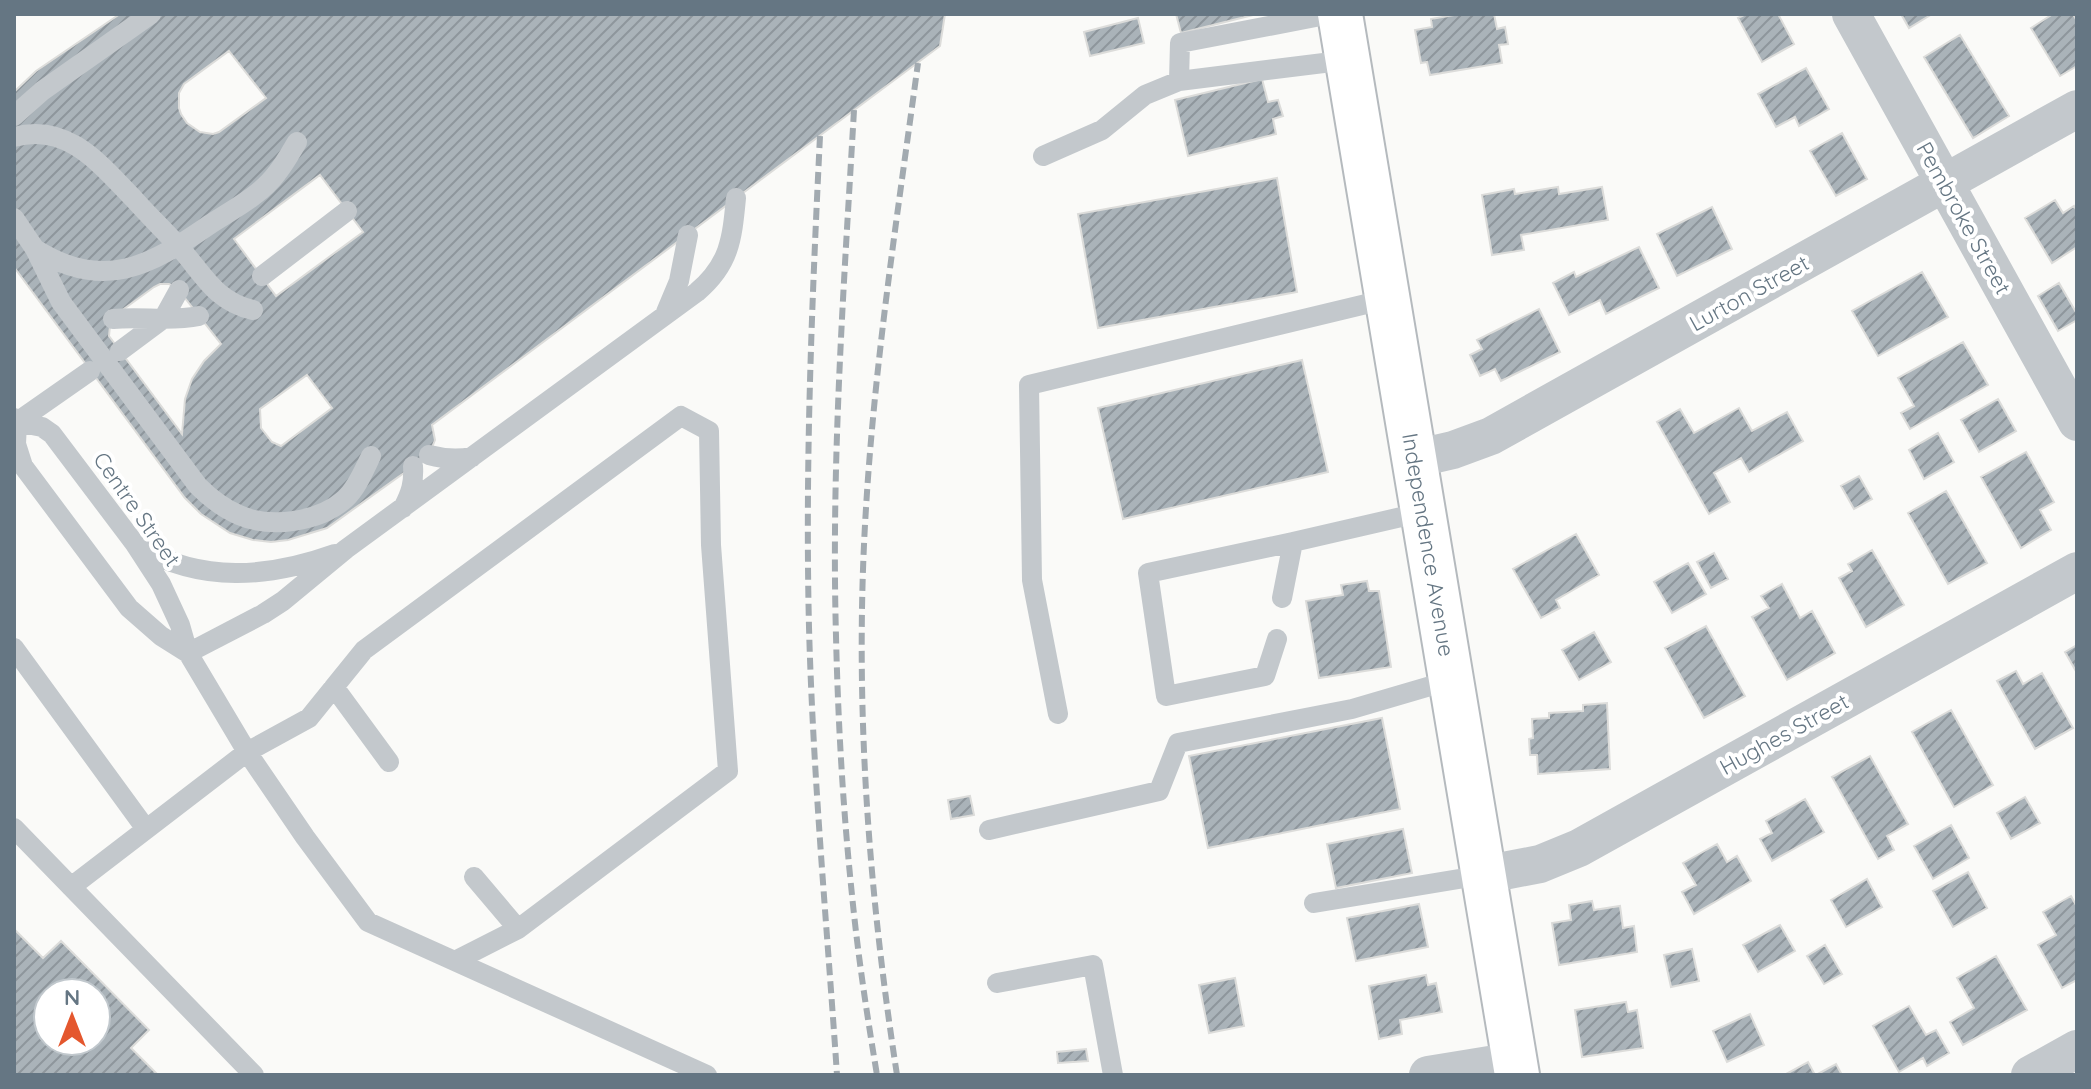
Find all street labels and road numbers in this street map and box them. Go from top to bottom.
street label: Pembroke Street [1911,137,2017,299]
street label: Lurton Street [1684,249,1814,337]
street label: Independence Avenue [1396,431,1461,659]
street label: Centre Street [87,446,187,572]
street label: Hughes Street [1715,687,1853,781]

